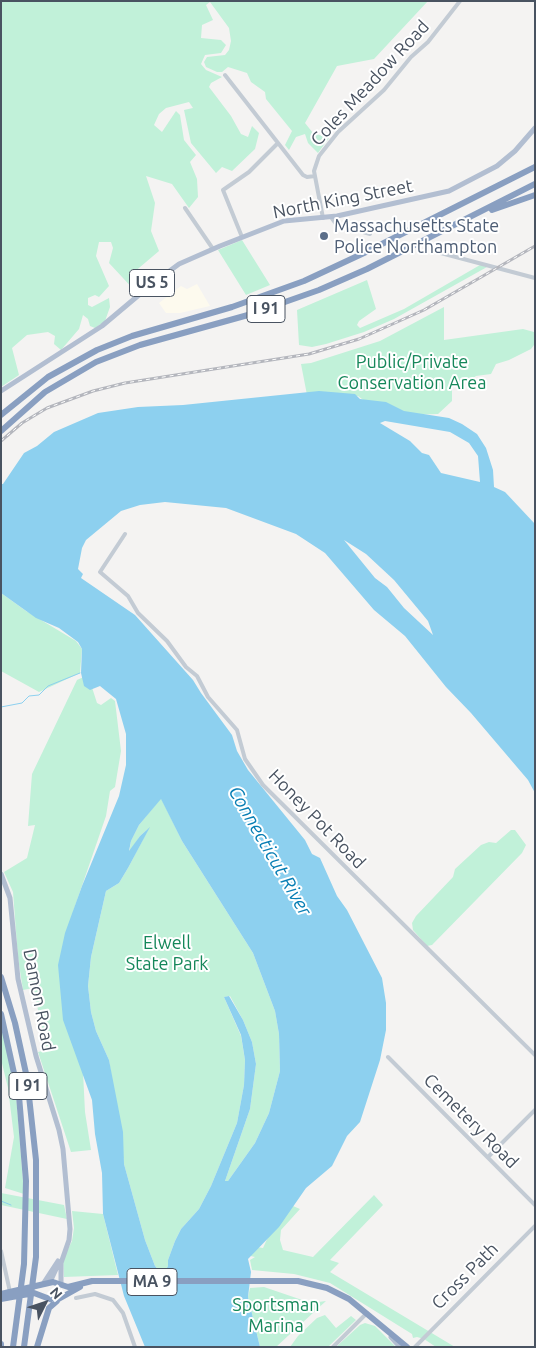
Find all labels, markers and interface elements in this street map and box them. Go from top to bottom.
street label: Coles Meadow Road [306,16,434,150]
street label: North King Street [271,175,415,223]
place label: Massachusetts State Police Northampton [334,215,499,258]
marker: Massachusetts State Police Northampton [318,230,330,242]
road number: US 5 [130,270,174,296]
road number: I 91 [247,296,285,322]
park label: Public/Private Conservation Area [338,351,486,394]
street label: Honey Pot Road [264,765,370,873]
water label: Connecticut River [224,782,316,920]
park label: Elwell State Park [126,932,208,974]
street label: Damon Road [18,947,60,1053]
street label: Cemetery Road [419,1069,523,1173]
road number: I 91 [9,1072,47,1100]
street label: Cross Path [427,1238,503,1314]
road number: MA 9 [127,1268,177,1295]
north arrow [20,1278,70,1328]
text: N [47,1284,66,1302]
park label: Sportsman Marina [232,1294,320,1336]

